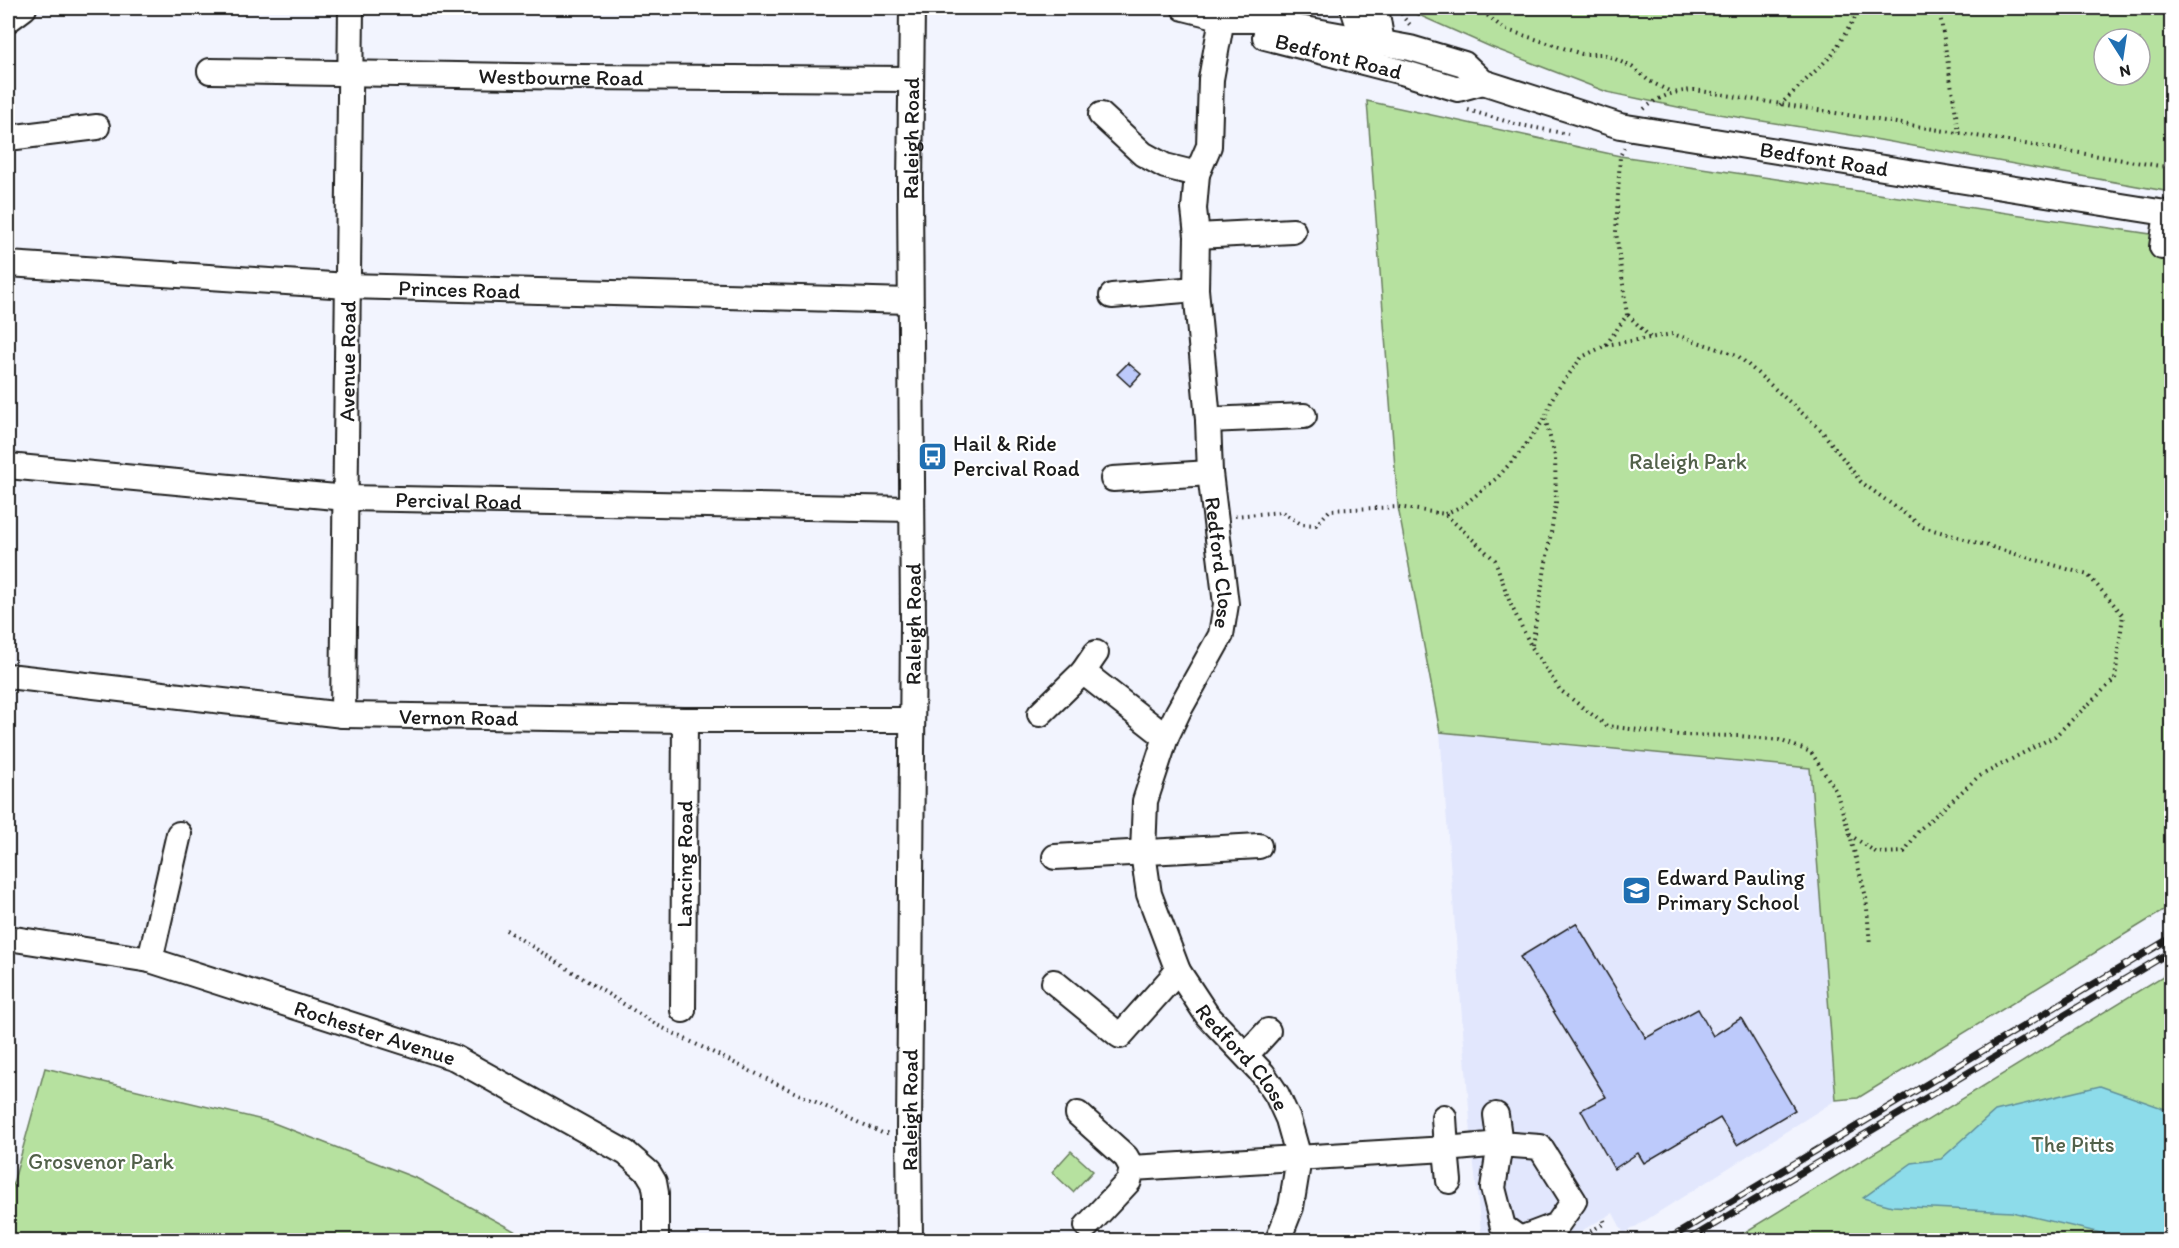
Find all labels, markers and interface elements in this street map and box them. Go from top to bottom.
street label: Bedfont Road [1272,27,1405,85]
north arrow [2092,27,2152,87]
text: N [2118,61,2132,82]
street label: Westbourne Road [478,62,644,91]
street label: Raleigh Road [896,77,925,199]
street label: Bedfont Road [1758,135,1890,182]
street label: Princes Road [398,274,521,304]
street label: Avenue Road [333,300,361,422]
place label: Hail & Ride Percival Road [953,430,1080,482]
bus stop icon: Hail & Ride Percival Road [916,440,948,472]
park label: Raleigh Park [1629,448,1747,475]
street label: Percival Road [395,485,522,515]
street label: Redford Close [1200,495,1240,631]
street label: Raleigh Road [899,563,927,685]
street label: Vernon Road [399,702,519,731]
street label: Lancing Road [670,800,698,928]
place label: Edward Pauling Primary School [1657,864,1806,916]
school or university icon: Edward Pauling Primary School [1620,874,1652,906]
street label: Rochester Avenue [291,994,459,1071]
street label: Redford Close [1190,998,1296,1115]
street label: Raleigh Road [895,1049,923,1171]
park label: The Pitts [2031,1131,2115,1158]
park label: Grosvenor Park [28,1148,175,1175]

